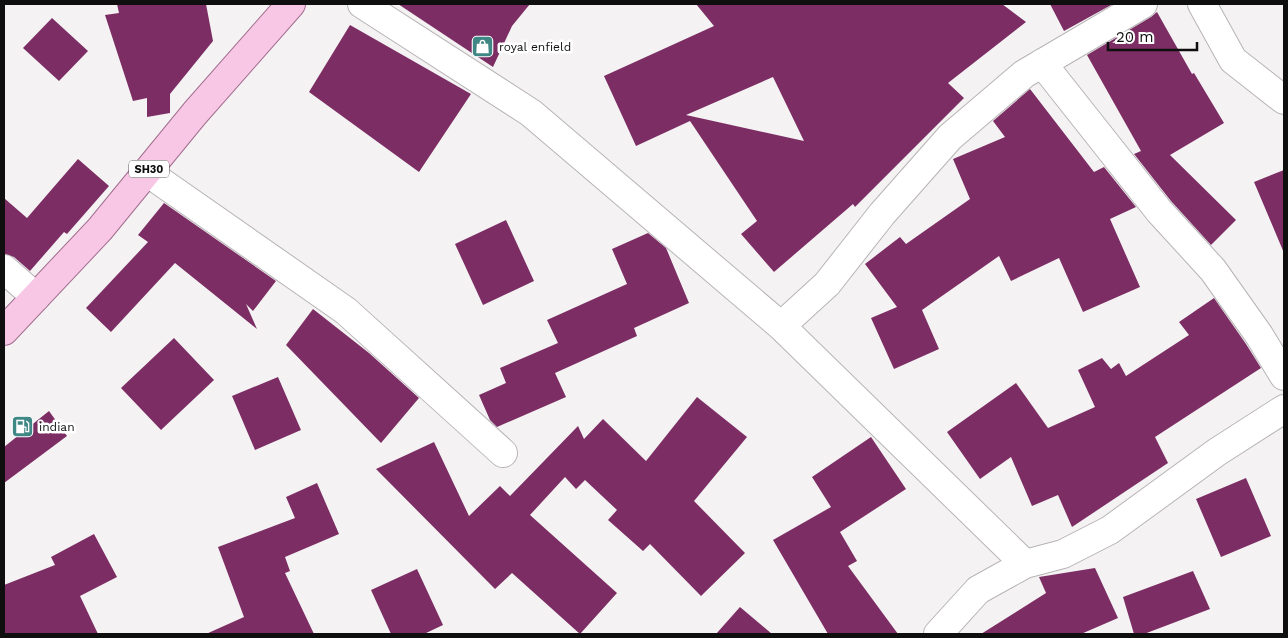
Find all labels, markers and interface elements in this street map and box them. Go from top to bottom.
scale bar [1108,20,1197,52]
text: 20 m [1116,28,1154,46]
shop icon: royal enfield [471,35,495,59]
place label: royal enfield [499,40,571,54]
road number: SH30 [129,160,169,178]
fuel station icon: indian [11,415,35,439]
place label: indian [39,420,75,434]

